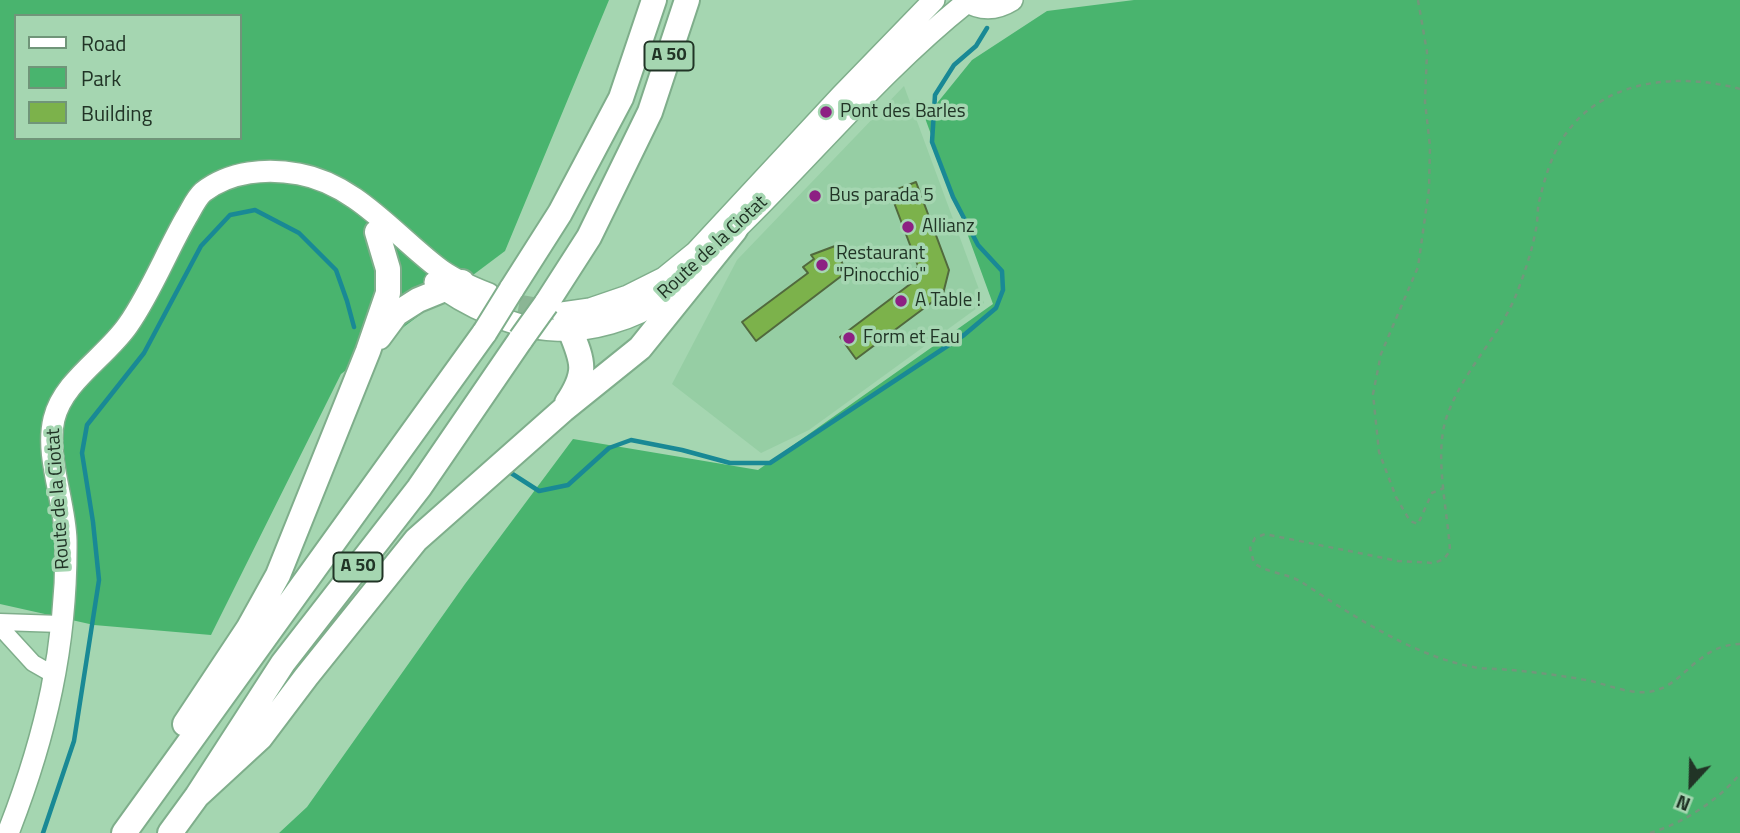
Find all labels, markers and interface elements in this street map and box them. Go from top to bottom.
legend [14,14,242,140]
text: Road [81,27,126,59]
road number: A 50 [644,42,694,70]
text: Park [81,62,121,94]
text: Building [81,97,152,129]
place label: Pont des Barles [840,101,965,123]
marker: Pont des Barles [818,104,834,120]
place label: Bus parada 5 [829,185,934,207]
marker: Bus parada 5 [807,188,823,204]
street label: Route de la Ciotat [654,191,772,305]
place label: Allianz [922,216,975,238]
marker: Allianz [900,219,916,235]
place label: Restaurant "Pinocchio" [836,243,926,287]
marker: Restaurant "Pinocchio" [814,257,830,273]
place label: A Table ! [915,290,981,312]
marker: A Table ! [893,293,909,309]
place label: Form et Eau [863,327,960,349]
marker: Form et Eau [841,330,857,346]
street label: Route de la Ciotat [43,428,75,570]
road number: A 50 [334,552,382,582]
north arrow [1656,749,1726,819]
text: N [1671,788,1694,820]

